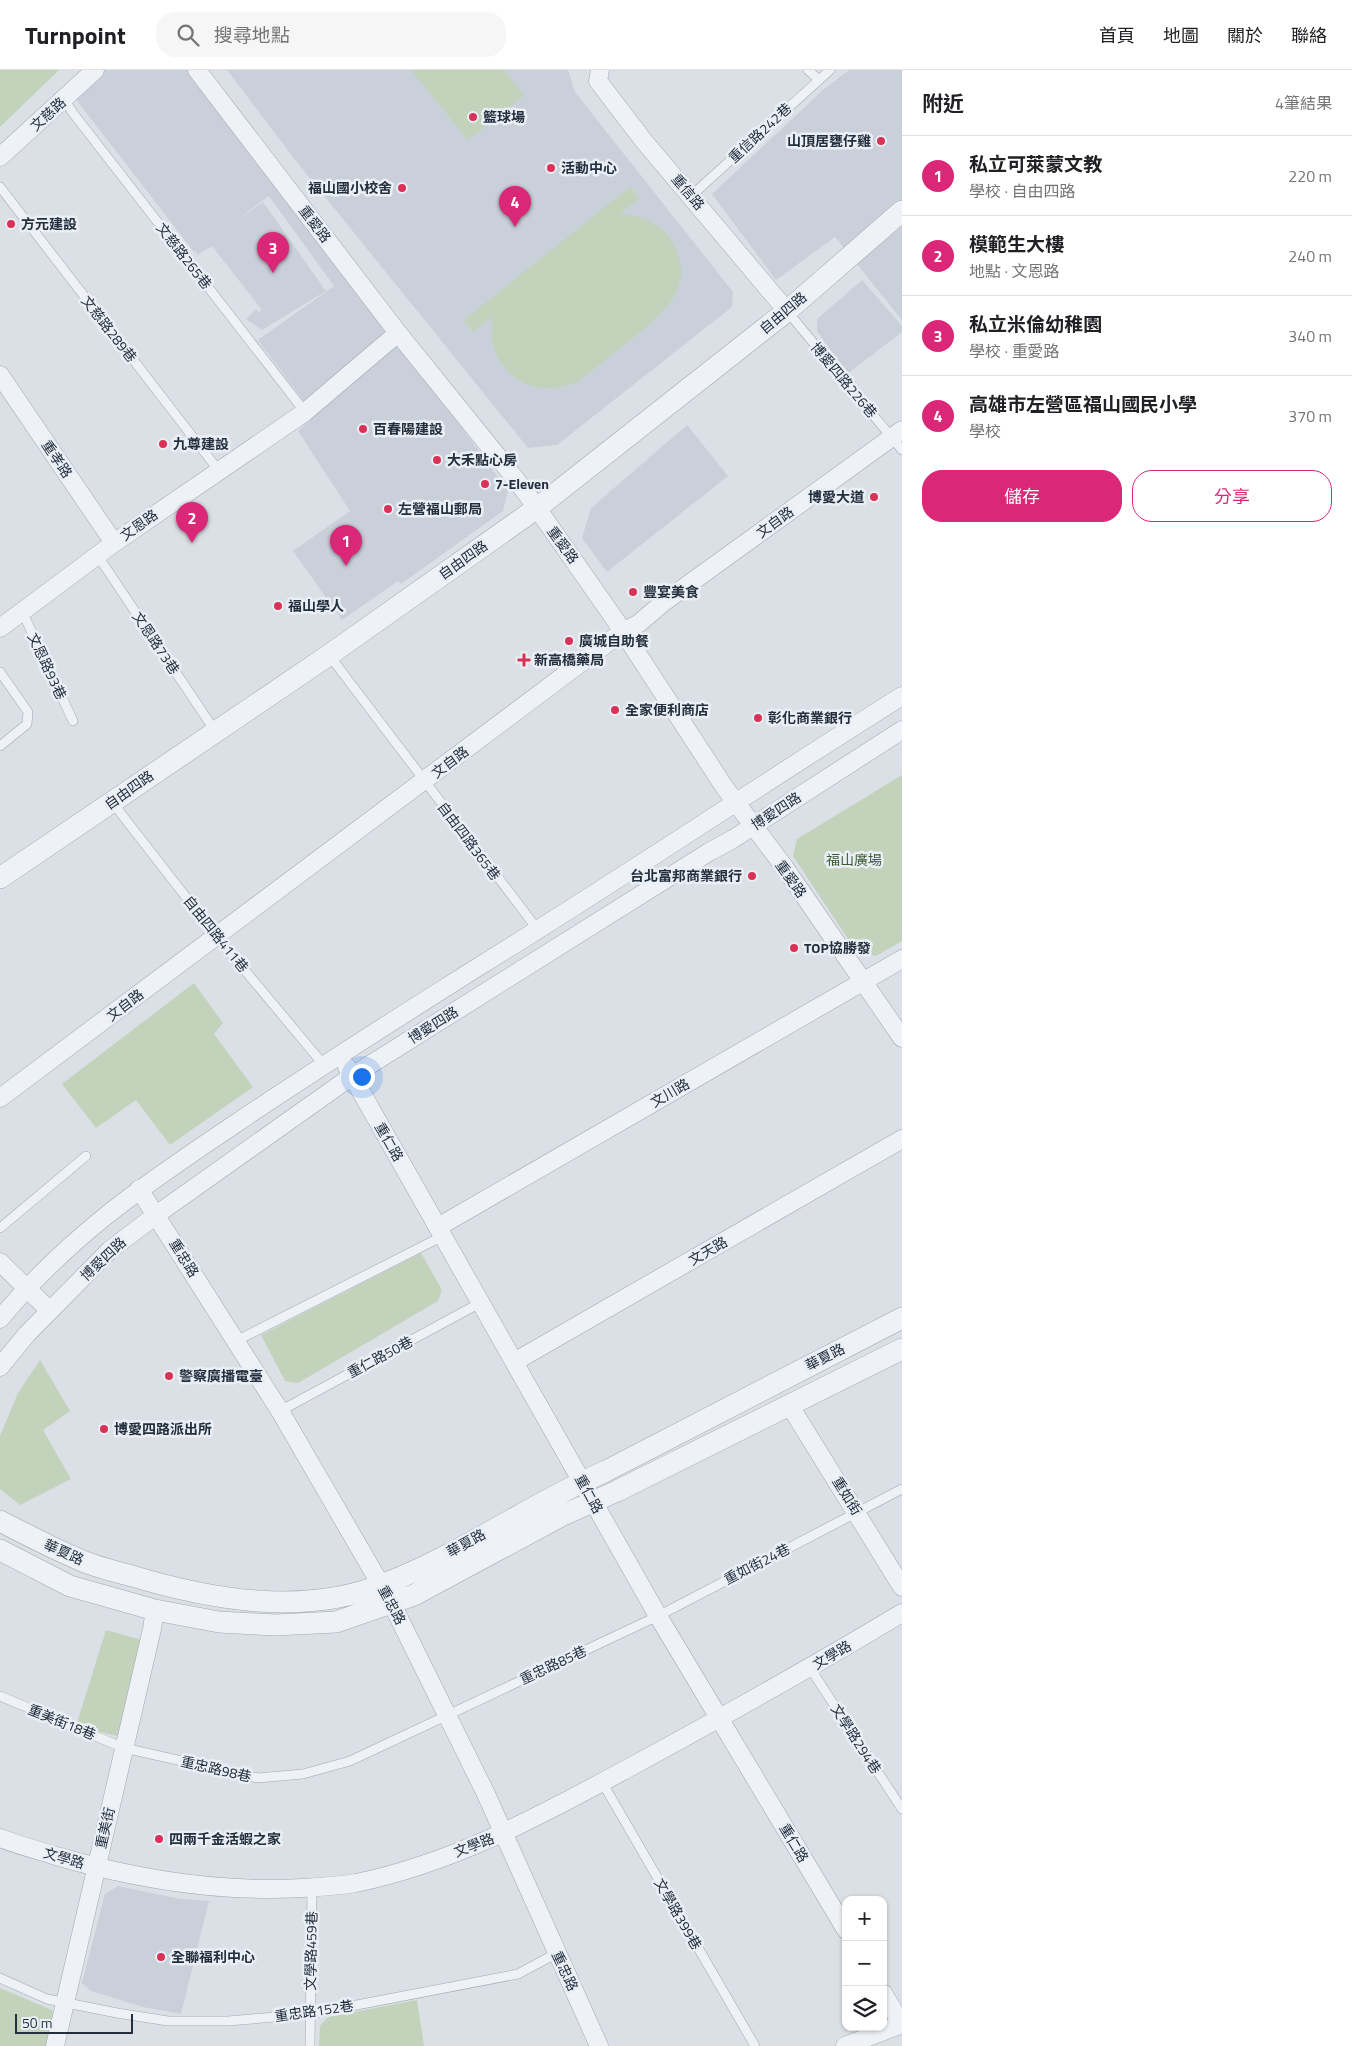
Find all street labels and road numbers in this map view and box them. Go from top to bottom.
street label: 文慈路 [25,92,70,135]
street label: 重信路242巷 [723,98,796,167]
street label: 重信路 [667,169,710,215]
street label: 重愛路 [294,201,336,247]
street label: 文慈路265巷 [152,218,217,293]
street label: 自由四路 [754,287,811,339]
street label: 文慈路289巷 [77,291,142,366]
street label: 博愛四路226巷 [806,337,882,422]
street label: 重孝路 [37,435,78,482]
street label: 文自路 [752,501,798,542]
street label: 文恩路 [115,504,162,545]
street label: 重愛路 [543,522,584,568]
street label: 自由四路 [434,535,492,584]
street label: 文恩路73巷 [128,607,185,678]
street label: 文恩路93巷 [23,629,72,703]
street label: 文自路 [427,741,473,783]
street label: 自由四路 [100,765,158,814]
street label: 博愛四路 [747,787,805,835]
street label: 自由四路365巷 [433,797,506,884]
street label: 重愛路 [771,855,812,902]
street label: 自由四路411巷 [179,891,254,977]
street label: 文自路 [102,984,148,1026]
street label: 博愛四路 [403,1001,462,1048]
street label: 文川路 [646,1073,693,1112]
street label: 重仁路 [370,1118,409,1165]
street label: 文天路 [684,1231,731,1270]
street label: 博愛四路 [75,1232,130,1285]
street label: 重忠路 [164,1234,204,1281]
street label: 重仁路50巷 [343,1330,416,1383]
street label: 華夏路 [801,1338,848,1375]
street label: 重仁路 [570,1470,609,1517]
street label: 重如街 [827,1472,867,1519]
street label: 華夏路 [442,1523,489,1562]
street label: 華夏路 [41,1533,88,1570]
street label: 重如街24巷 [720,1538,793,1589]
street label: 重忠路 [373,1581,412,1628]
street label: 文學路 [808,1635,855,1674]
street label: 重忠路85巷 [516,1640,590,1689]
street label: 重美街18巷 [25,1698,99,1745]
street label: 文學路294巷 [826,1700,887,1778]
street label: 重忠路98巷 [179,1750,253,1787]
street label: 重美街 [90,1805,119,1851]
street label: 重仁路 [775,1819,814,1866]
street label: 文學路 [450,1827,497,1862]
street label: 文學路 [41,1842,87,1873]
street label: 文學路399巷 [649,1874,707,1953]
street label: 文學路459巷 [299,1911,322,1991]
street label: 重忠路 [547,1947,584,1994]
street label: 重忠路152巷 [273,1995,355,2026]

